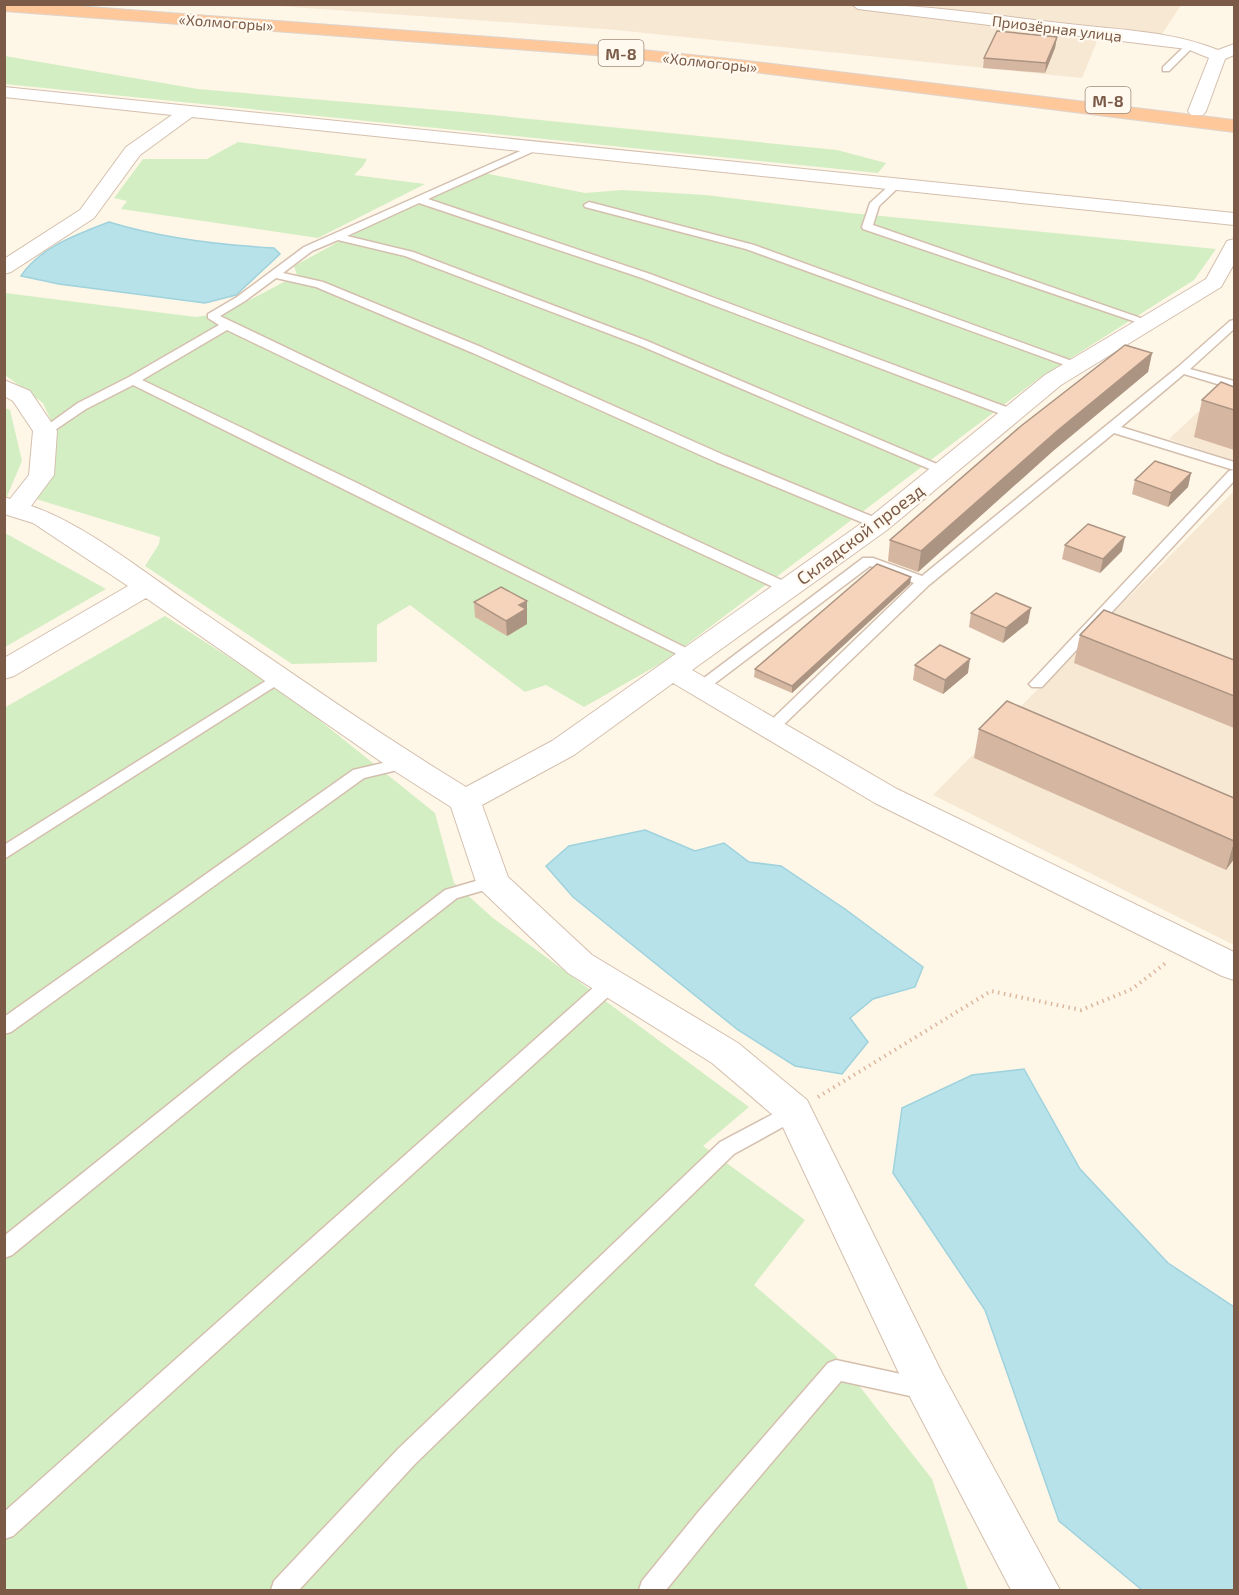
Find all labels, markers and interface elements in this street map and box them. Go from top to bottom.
street label: «Холмогоры» [178,10,274,34]
street label: Приозёрная улица [991,11,1123,46]
road number: М-8 [598,40,644,66]
street label: «Холмогоры» [662,48,758,76]
road number: М-8 [1086,87,1130,113]
street label: Складской проезд [792,479,928,589]

